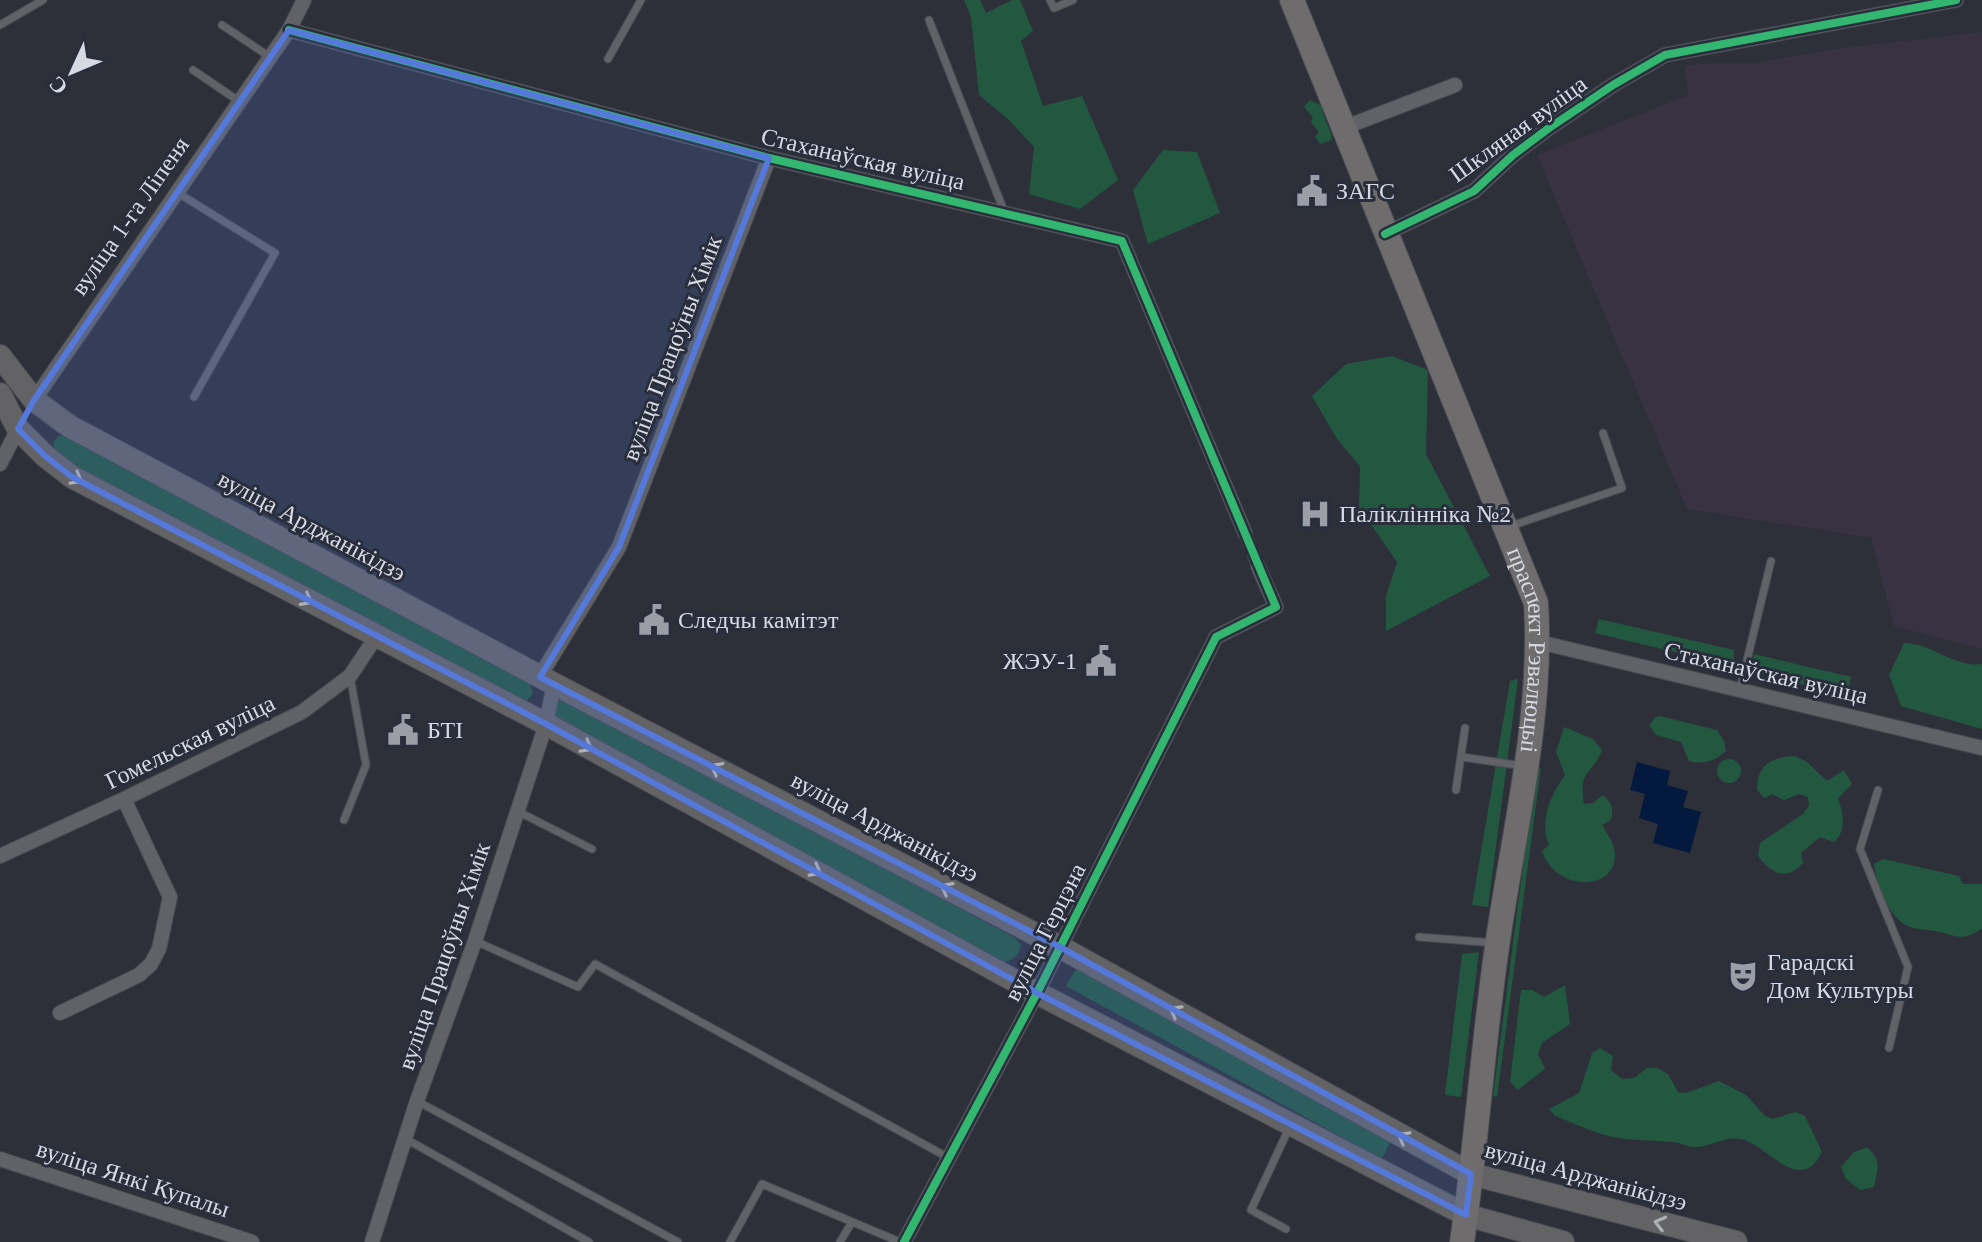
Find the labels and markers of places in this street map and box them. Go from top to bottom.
public building icon: ЗАГС [1295,174,1329,208]
place label: ЗАГС [1336,178,1395,204]
hospital icon: Паліклінніка №2 [1298,497,1332,531]
place label: Паліклінніка №2 [1339,501,1511,527]
public building icon: Следчы камітэт [637,603,671,637]
place label: Следчы камітэт [678,607,839,633]
public building icon: ЖЭУ-1 [1084,644,1118,678]
place label: ЖЭУ-1 [1003,648,1077,674]
public building icon: БТІ [386,713,420,747]
place label: БТІ [427,717,463,743]
place label: Гарадскі Дом Культуры [1767,949,1914,1003]
theatre icon: Гарадскі Дом Культуры [1726,959,1760,993]

